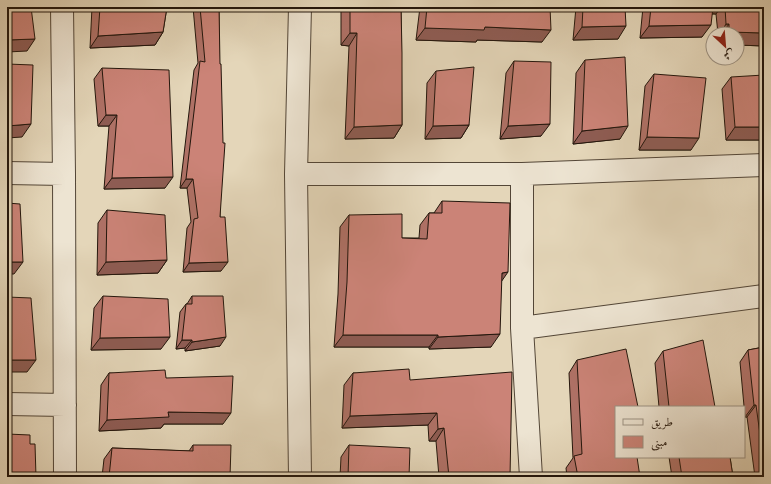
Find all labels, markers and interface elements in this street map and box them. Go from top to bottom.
north arrow [705,26,745,66]
text: ش [721,46,737,63]
legend [615,406,745,458]
text: طريق [651,415,673,430]
text: مبنى [651,435,667,451]

